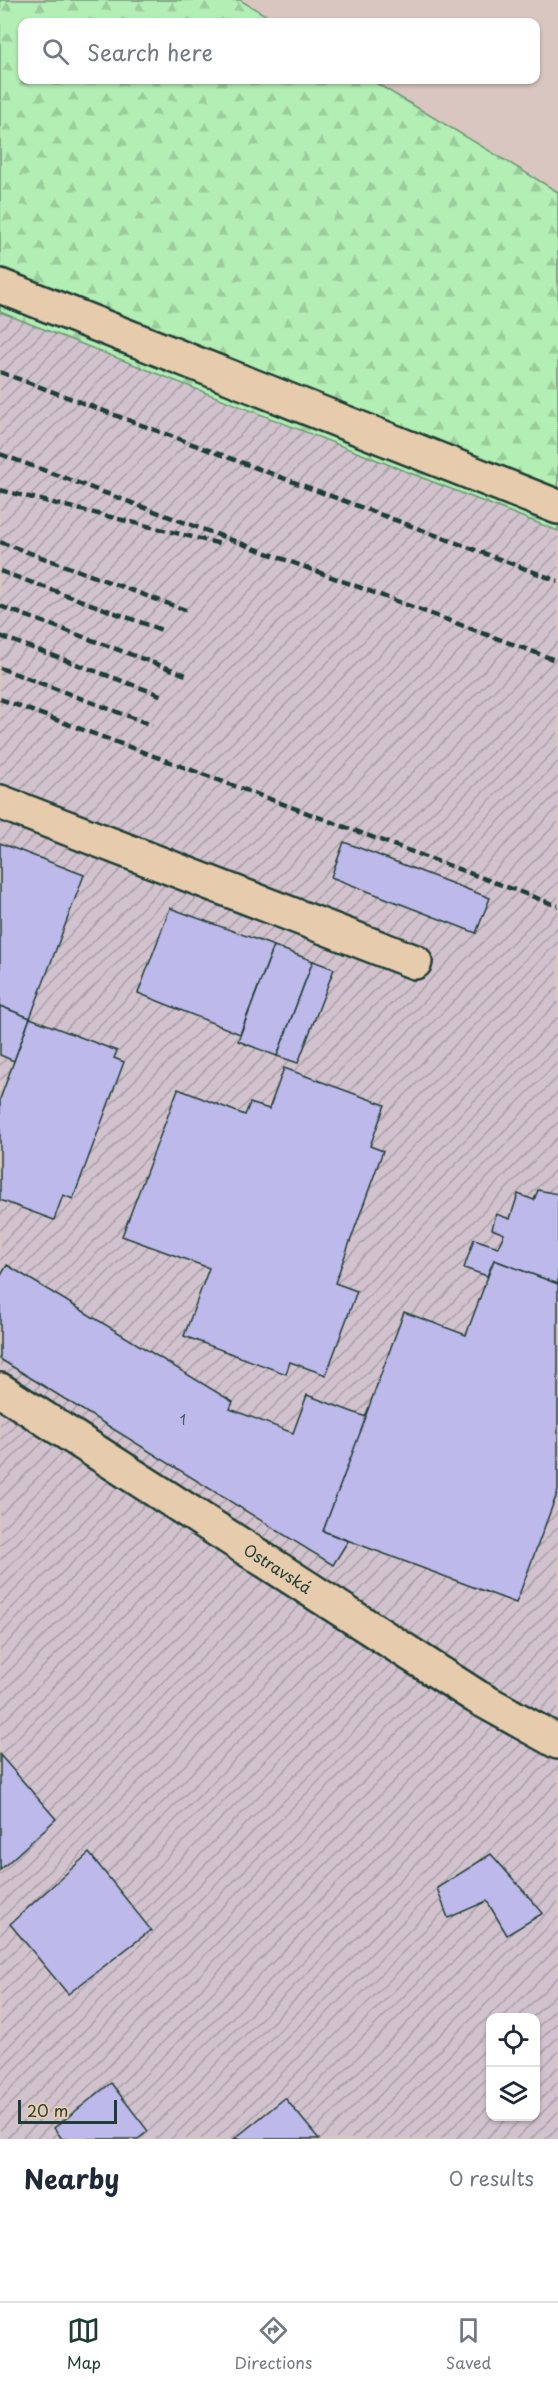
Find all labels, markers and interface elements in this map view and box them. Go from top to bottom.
search box [18,18,540,84]
icon: search [39,35,72,68]
text: Search here [87,35,213,68]
house number: 1 [180,1409,186,1430]
street label: Ostravská [239,1537,317,1599]
map controls [486,2013,540,2121]
button: locate [486,2013,540,2067]
button: layers [486,2067,540,2121]
scale bar [18,2097,117,2124]
text: 20 m [27,2098,68,2122]
text: Nearby [24,2159,119,2198]
text: 0 results [449,2163,534,2193]
tab: Map [67,2314,101,2374]
tab: Directions [234,2314,312,2374]
tab: Saved [446,2314,491,2374]

